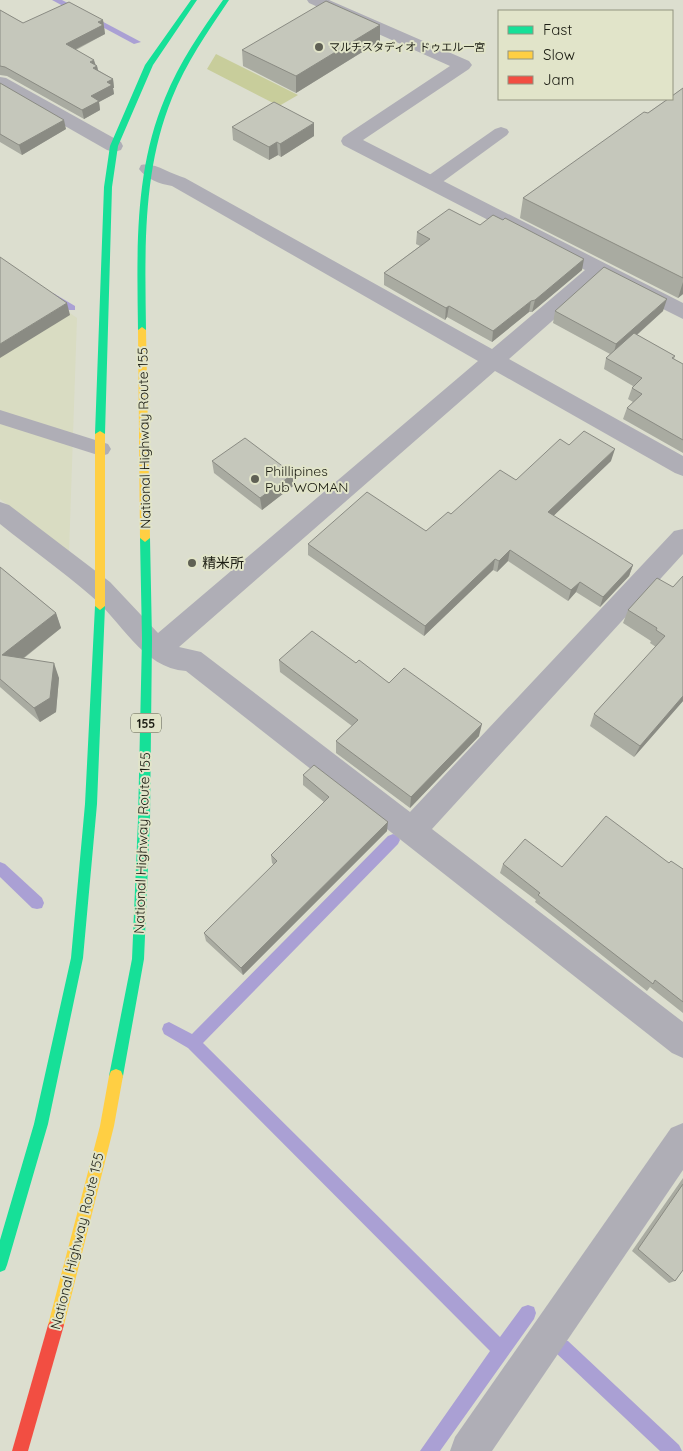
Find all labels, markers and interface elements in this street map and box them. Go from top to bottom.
legend [498,10,673,100]
text: Fast [543,20,572,39]
place label: マルチスタディオ ドゥエル一宮 [329,40,485,54]
marker: マルチスタディオ ドゥエル一宮 [313,41,325,53]
text: Slow [543,45,575,64]
text: Jam [543,70,574,89]
street label: National Highway Route 155 [133,347,155,529]
place label: Phillipines Pub WOMAN [265,462,349,496]
marker: Phillipines Pub WOMAN [249,473,261,485]
place label: 精米所 [202,554,244,572]
marker: 精米所 [186,557,198,569]
road number: 155 [131,714,161,732]
street label: National Highway Route 155 [130,752,154,934]
street label: National Highway Route 155 [46,1151,108,1331]

